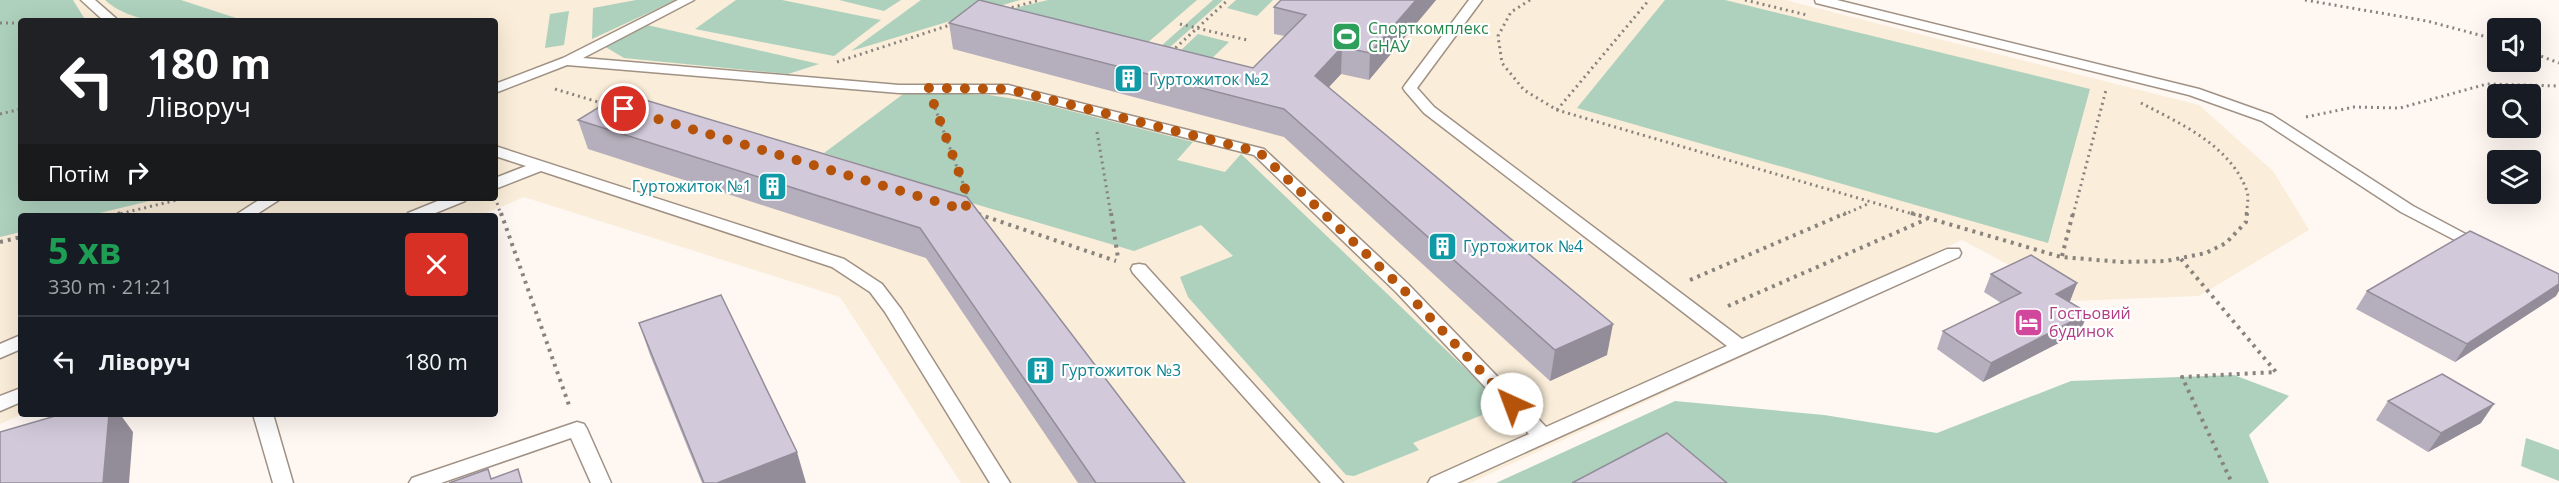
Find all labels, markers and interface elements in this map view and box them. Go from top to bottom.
place label: Спорткомплекс СНАУ [1368,17,1489,57]
map controls [2487,18,2541,204]
button: sound [2487,18,2541,72]
sports icon: Спорткомплекс СНАУ [1331,21,1363,53]
text: 180 m [147,34,271,91]
icon: left [48,42,126,120]
building icon: Гуртожиток №2 [1112,63,1144,95]
place label: Гуртожиток №2 [1149,68,1269,90]
pin [598,83,649,134]
button: search [2487,84,2541,138]
text: Ліворуч [147,88,251,125]
icon: arrive [607,92,640,125]
button: layers [2487,150,2541,204]
icon: right [121,156,154,189]
text: Потім [48,158,109,188]
building icon: Гуртожиток №1 [757,170,789,202]
place label: Гуртожиток №1 [632,175,752,197]
text: 5 хв [48,226,121,275]
building icon: Гуртожиток №4 [1426,230,1458,262]
button: close [405,233,468,296]
place label: Гуртожиток №4 [1463,235,1583,257]
text: 330 m · 21:21 [48,273,173,300]
place label: Гостьовий будинок [2049,302,2131,342]
hotel icon: Гостьовий будинок [2012,306,2044,338]
icon: left [48,345,81,378]
text: Ліворуч [99,346,190,376]
text: 180 m [404,346,468,376]
building icon: Гуртожиток №3 [1024,354,1056,386]
place label: Гуртожиток №3 [1061,359,1181,381]
position arrow [1480,372,1544,436]

